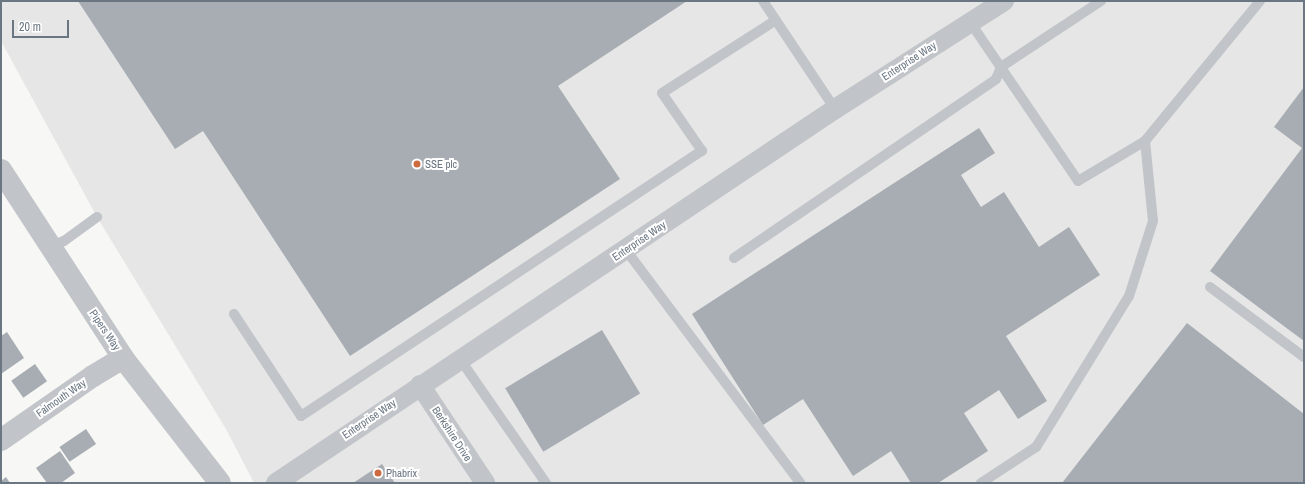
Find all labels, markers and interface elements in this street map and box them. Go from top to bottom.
scale bar [14,12,71,38]
text: 20 m [19,19,41,35]
street label: Enterprise Way [879,39,939,83]
place label: SSE plc [425,157,457,171]
marker: SSE plc [412,159,422,169]
street label: Enterprise Way [610,218,668,264]
street label: Pipers Way [87,307,123,353]
street label: Falmouth Way [34,376,88,420]
street label: Enterprise Way [340,396,398,442]
street label: Berkshire Drive [429,404,475,464]
place label: Phabrix [386,466,417,480]
marker: Phabrix [373,468,383,478]

